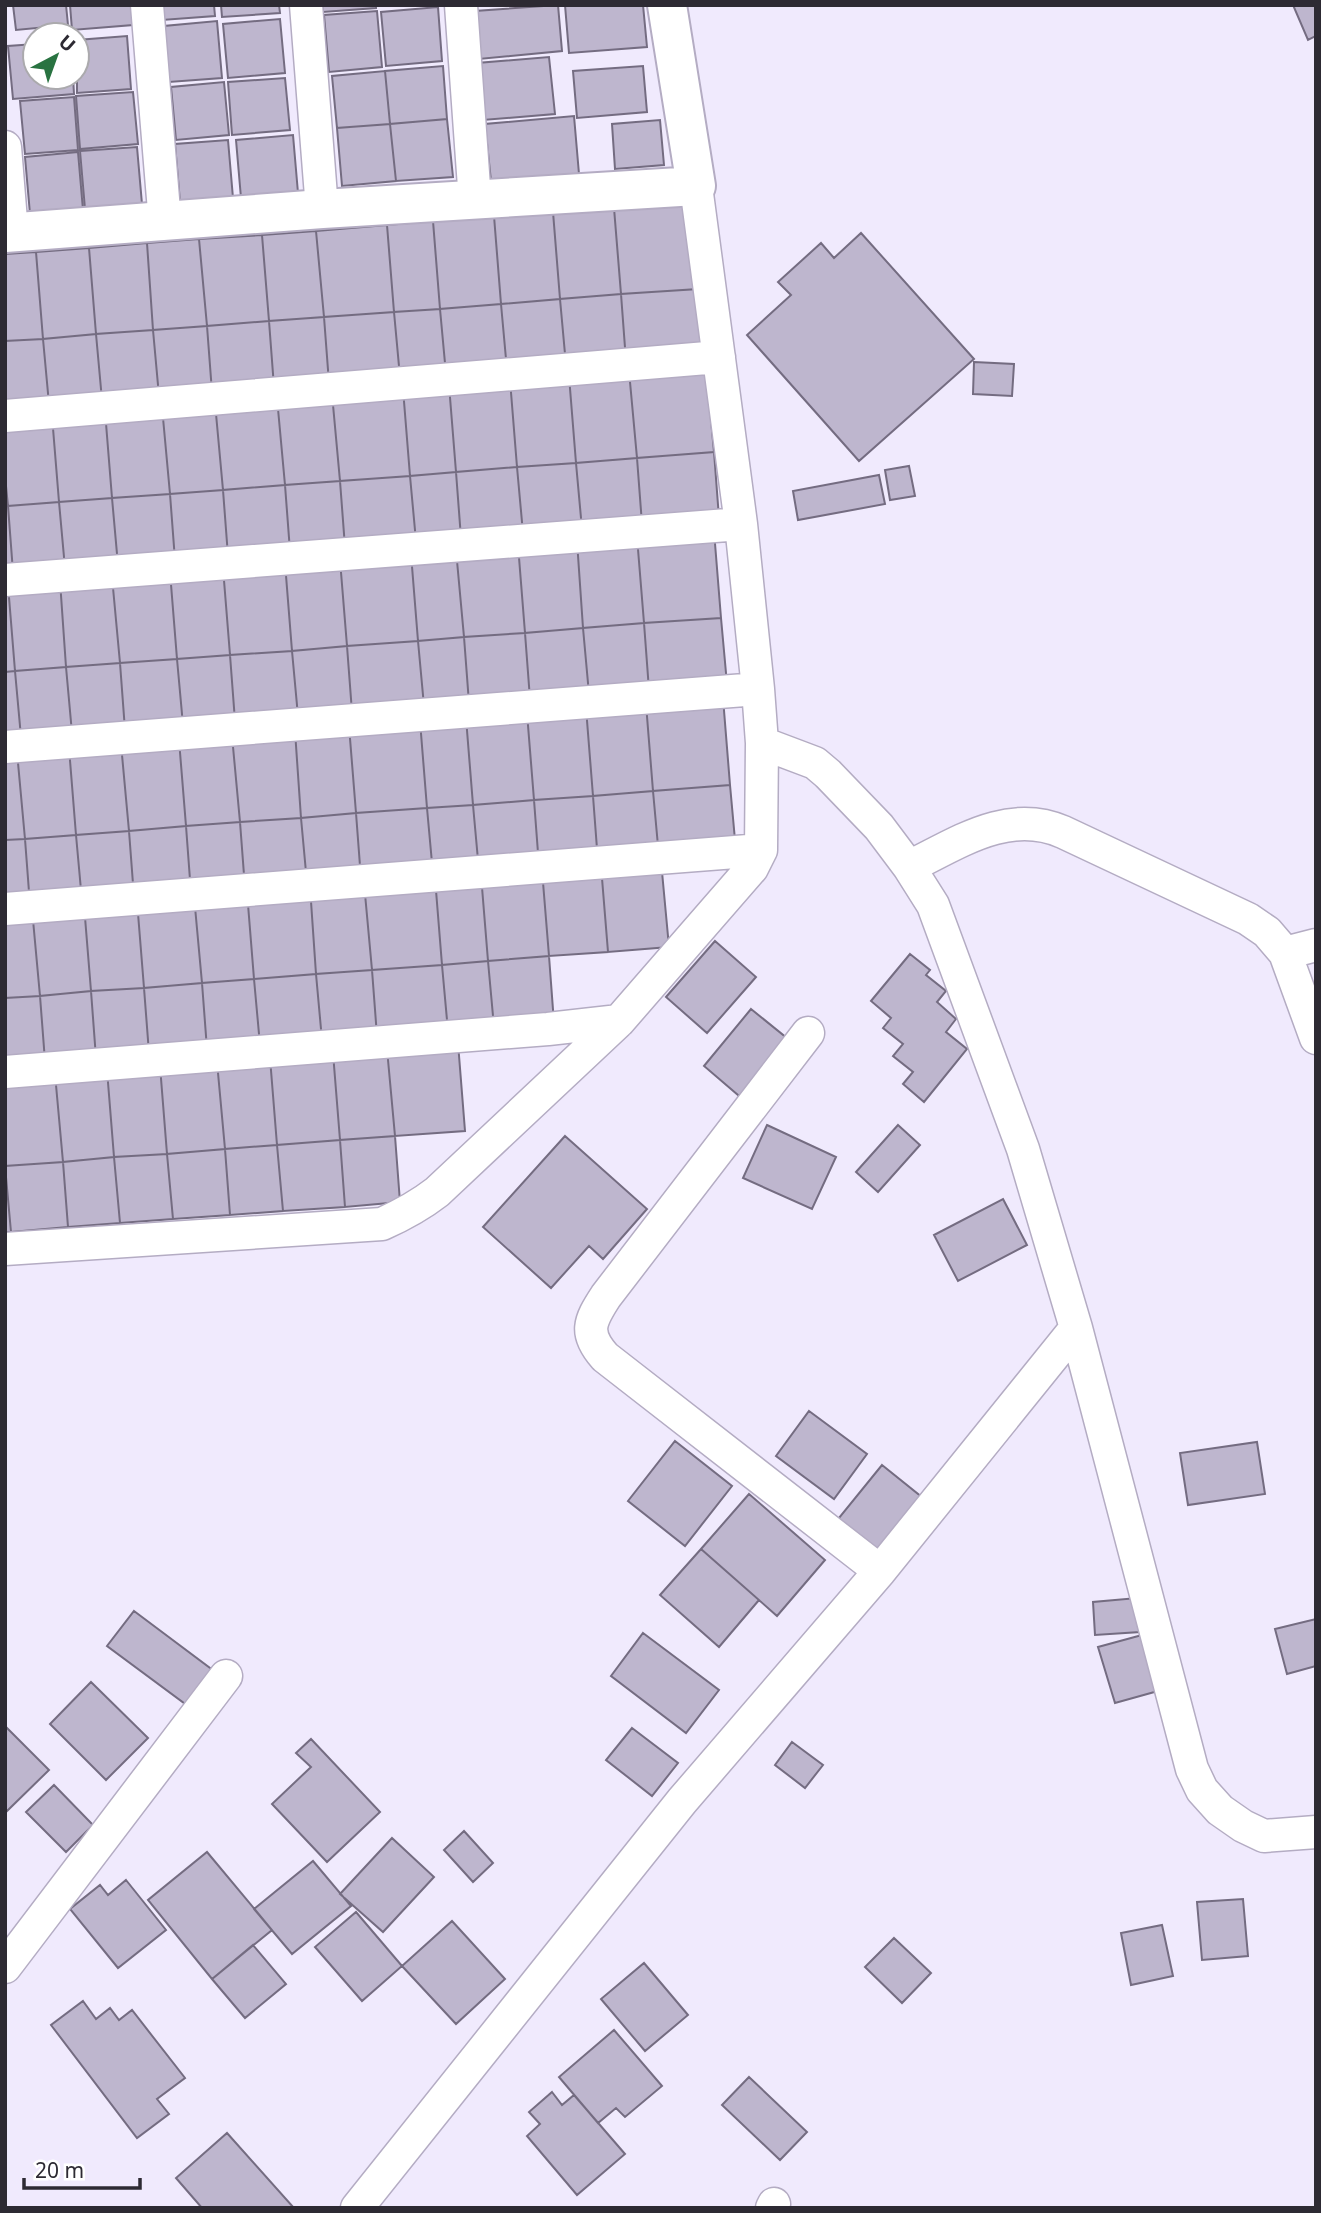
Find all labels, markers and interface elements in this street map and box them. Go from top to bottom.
north arrow [21,21,91,91]
text: U [53,29,81,58]
scale bar [24,2146,140,2190]
text: 20 m [35,2156,84,2184]

